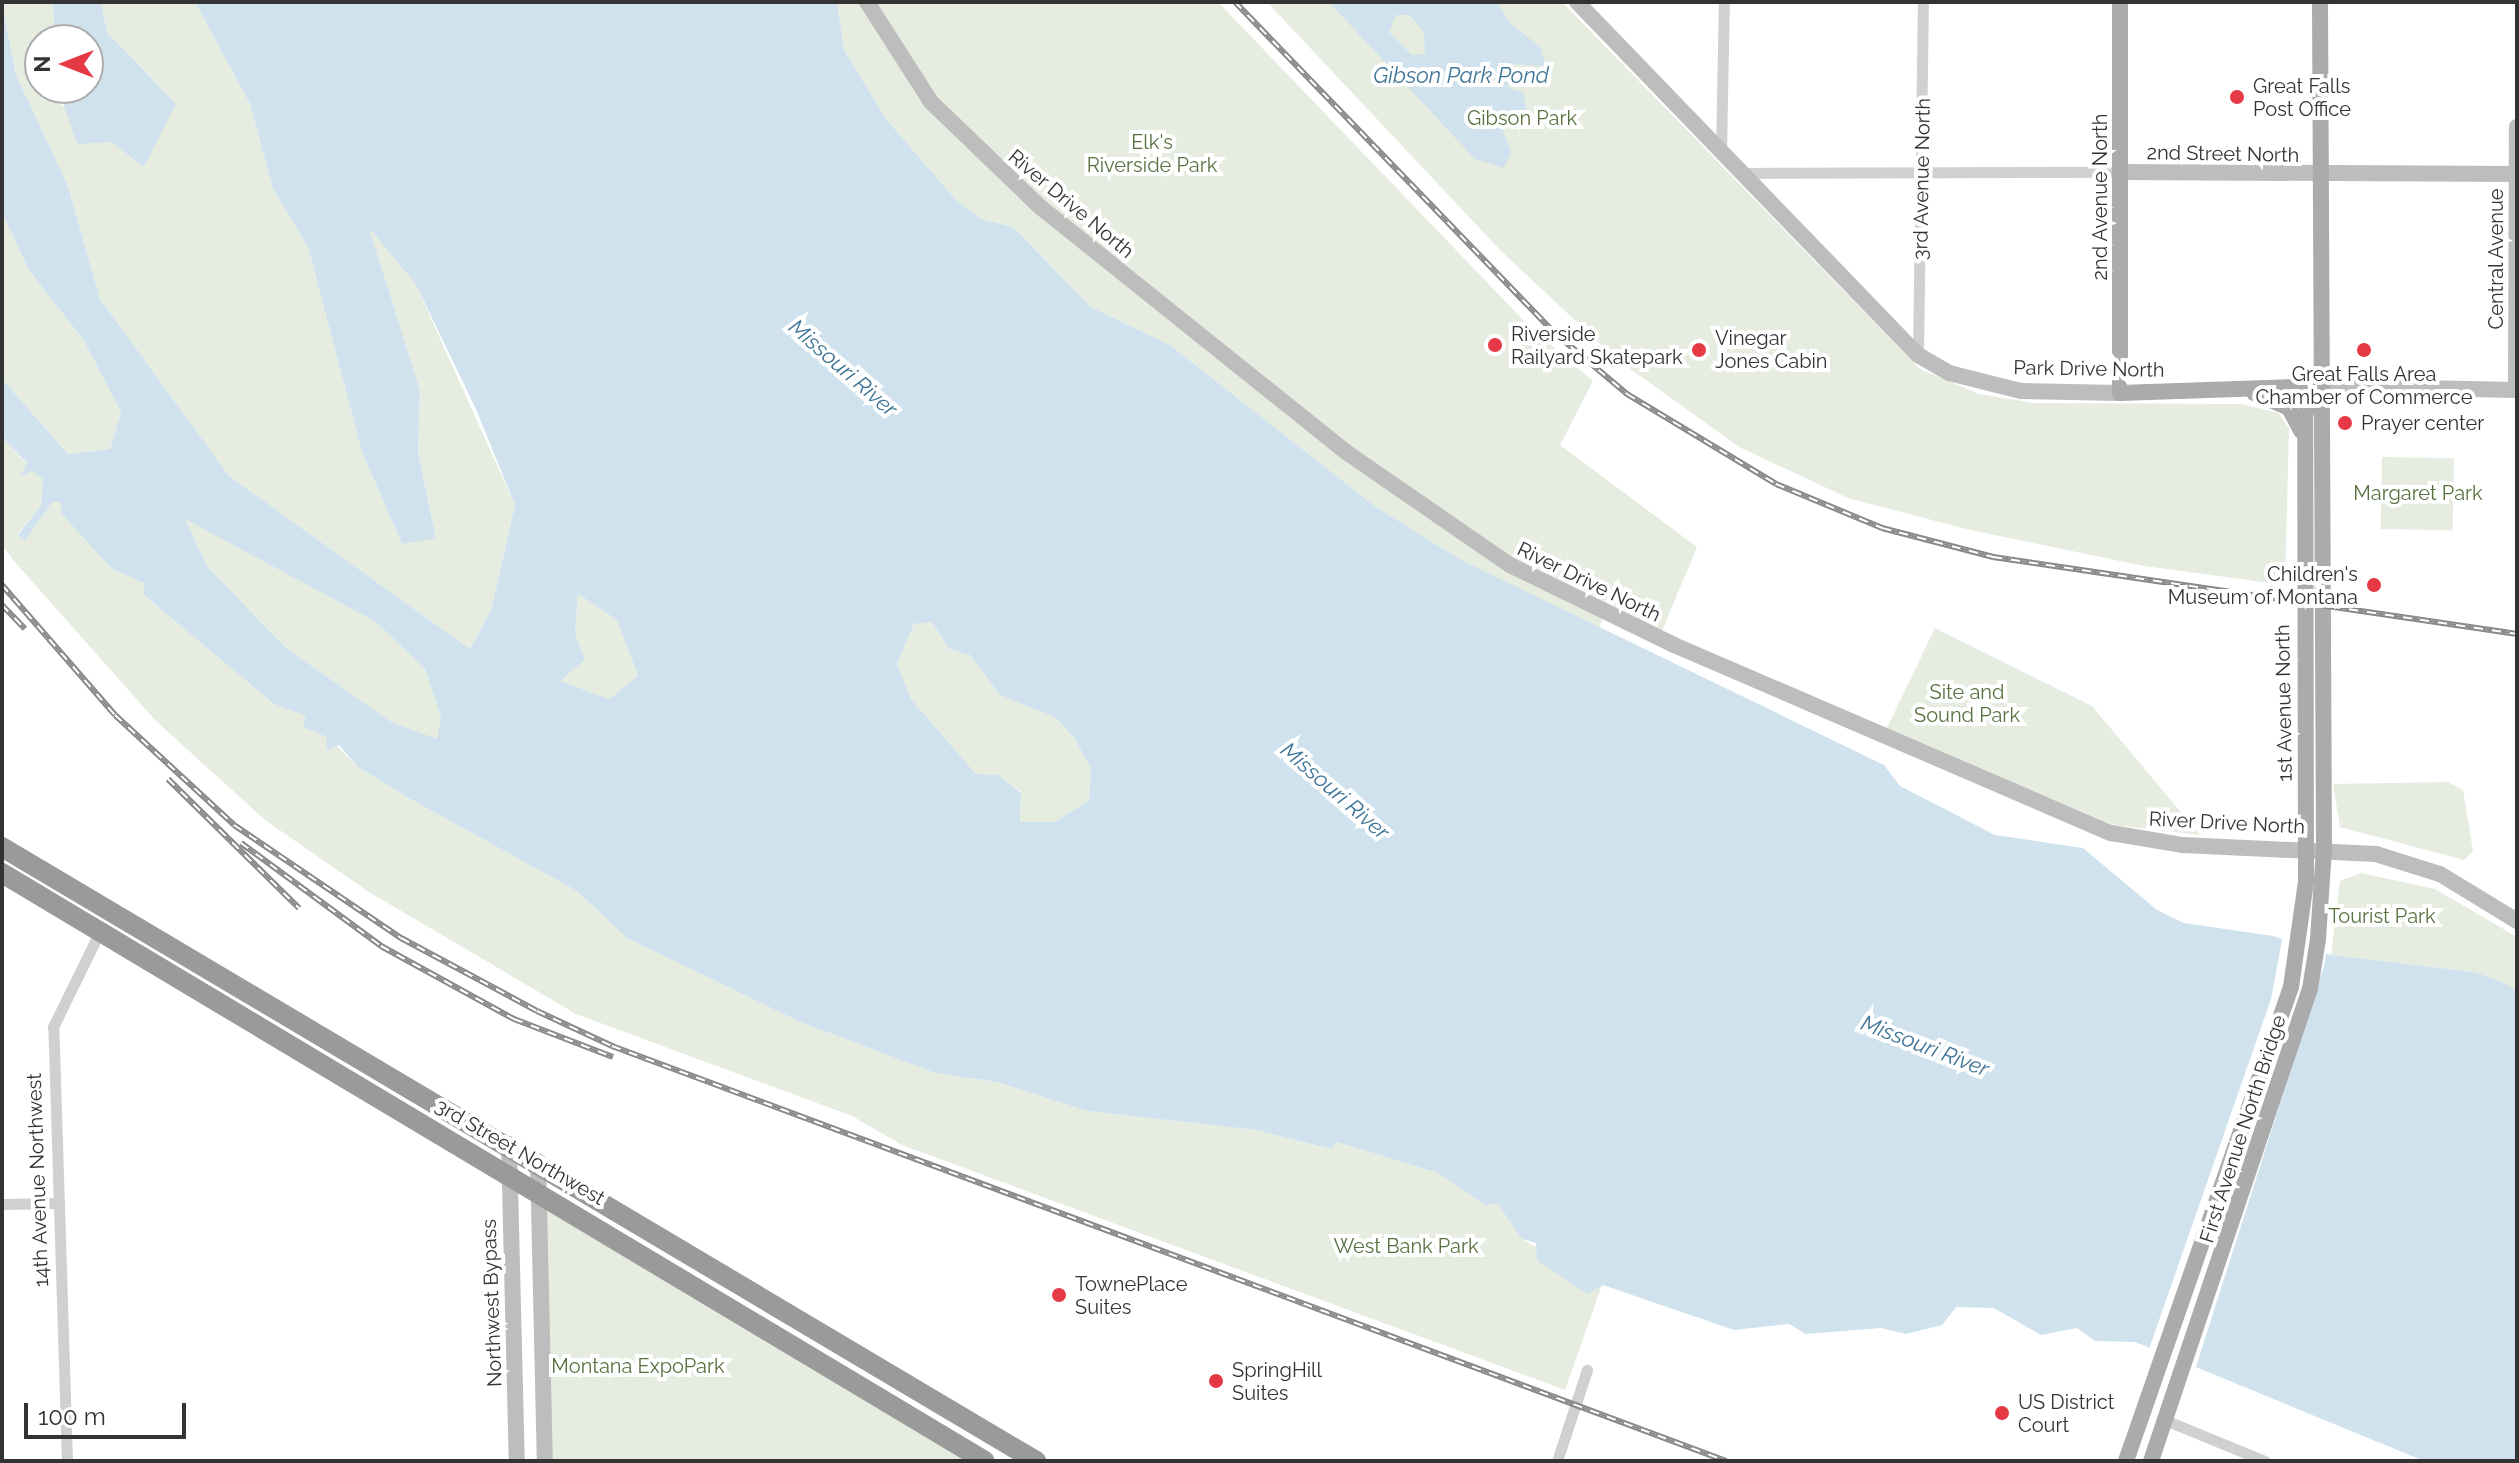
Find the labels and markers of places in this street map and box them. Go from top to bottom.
place label: Great Falls Post Office [2253,74,2351,121]
marker: Great Falls Post Office [2228,88,2246,106]
place label: Riverside Railyard Skatepark [1511,322,1683,369]
place label: Vinegar Jones Cabin [1715,326,1827,373]
marker: Riverside Railyard Skatepark [1486,336,1504,354]
marker: Vinegar Jones Cabin [1690,341,1708,359]
marker: Great Falls Area Chamber of Commerce [2355,341,2373,359]
place label: Great Falls Area Chamber of Commerce [2255,362,2473,409]
place label: Prayer center [2361,411,2485,435]
marker: Prayer center [2336,414,2354,432]
place label: Children's Museum of Montana [2167,562,2358,609]
marker: Children's Museum of Montana [2365,576,2383,594]
place label: TownePlace Suites [1075,1272,1187,1319]
marker: TownePlace Suites [1050,1286,1068,1304]
place label: SpringHill Suites [1232,1358,1322,1405]
marker: SpringHill Suites [1207,1372,1225,1390]
place label: US District Court [2018,1390,2114,1437]
marker: US District Court [1993,1404,2011,1422]

